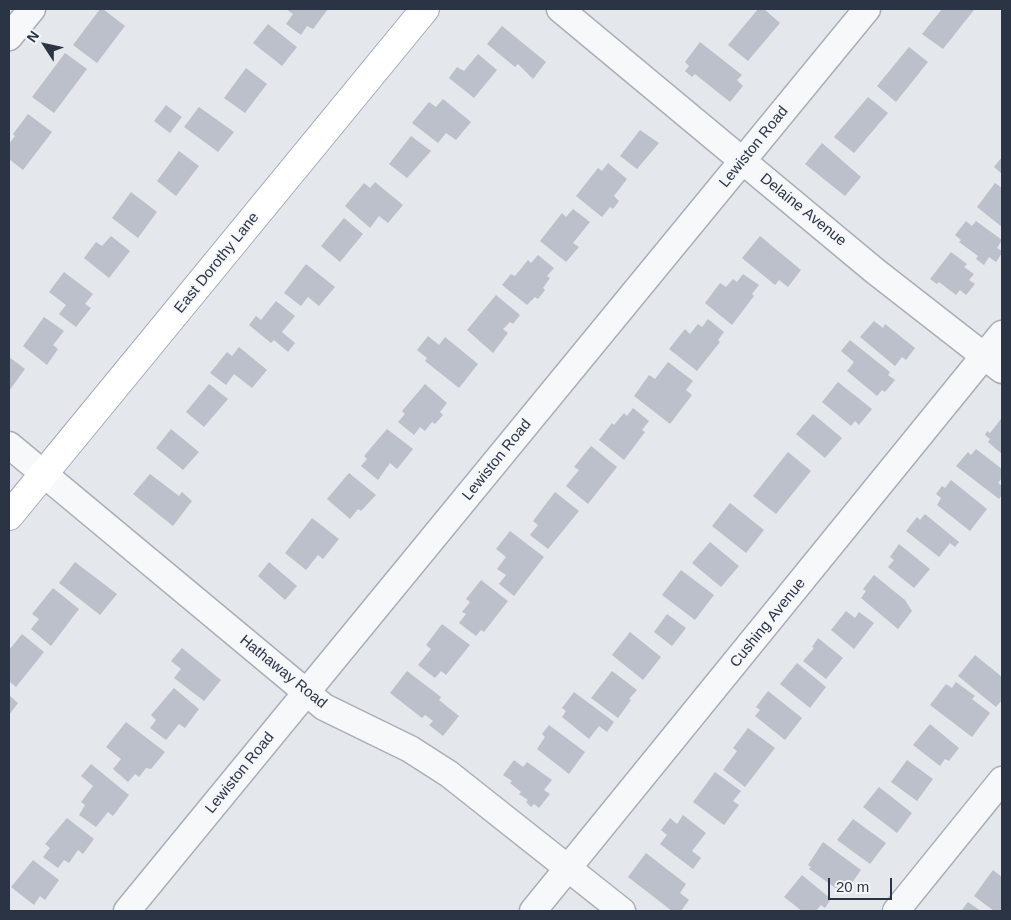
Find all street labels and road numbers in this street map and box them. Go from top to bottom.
street label: Lewiston Road [716,103,792,191]
street label: Delaine Avenue [756,170,850,250]
street label: East Dorothy Lane [171,209,263,317]
street label: Lewiston Road [459,416,535,504]
street label: Cushing Avenue [726,575,810,671]
street label: Hathaway Road [236,631,330,713]
street label: Lewiston Road [202,729,278,817]

